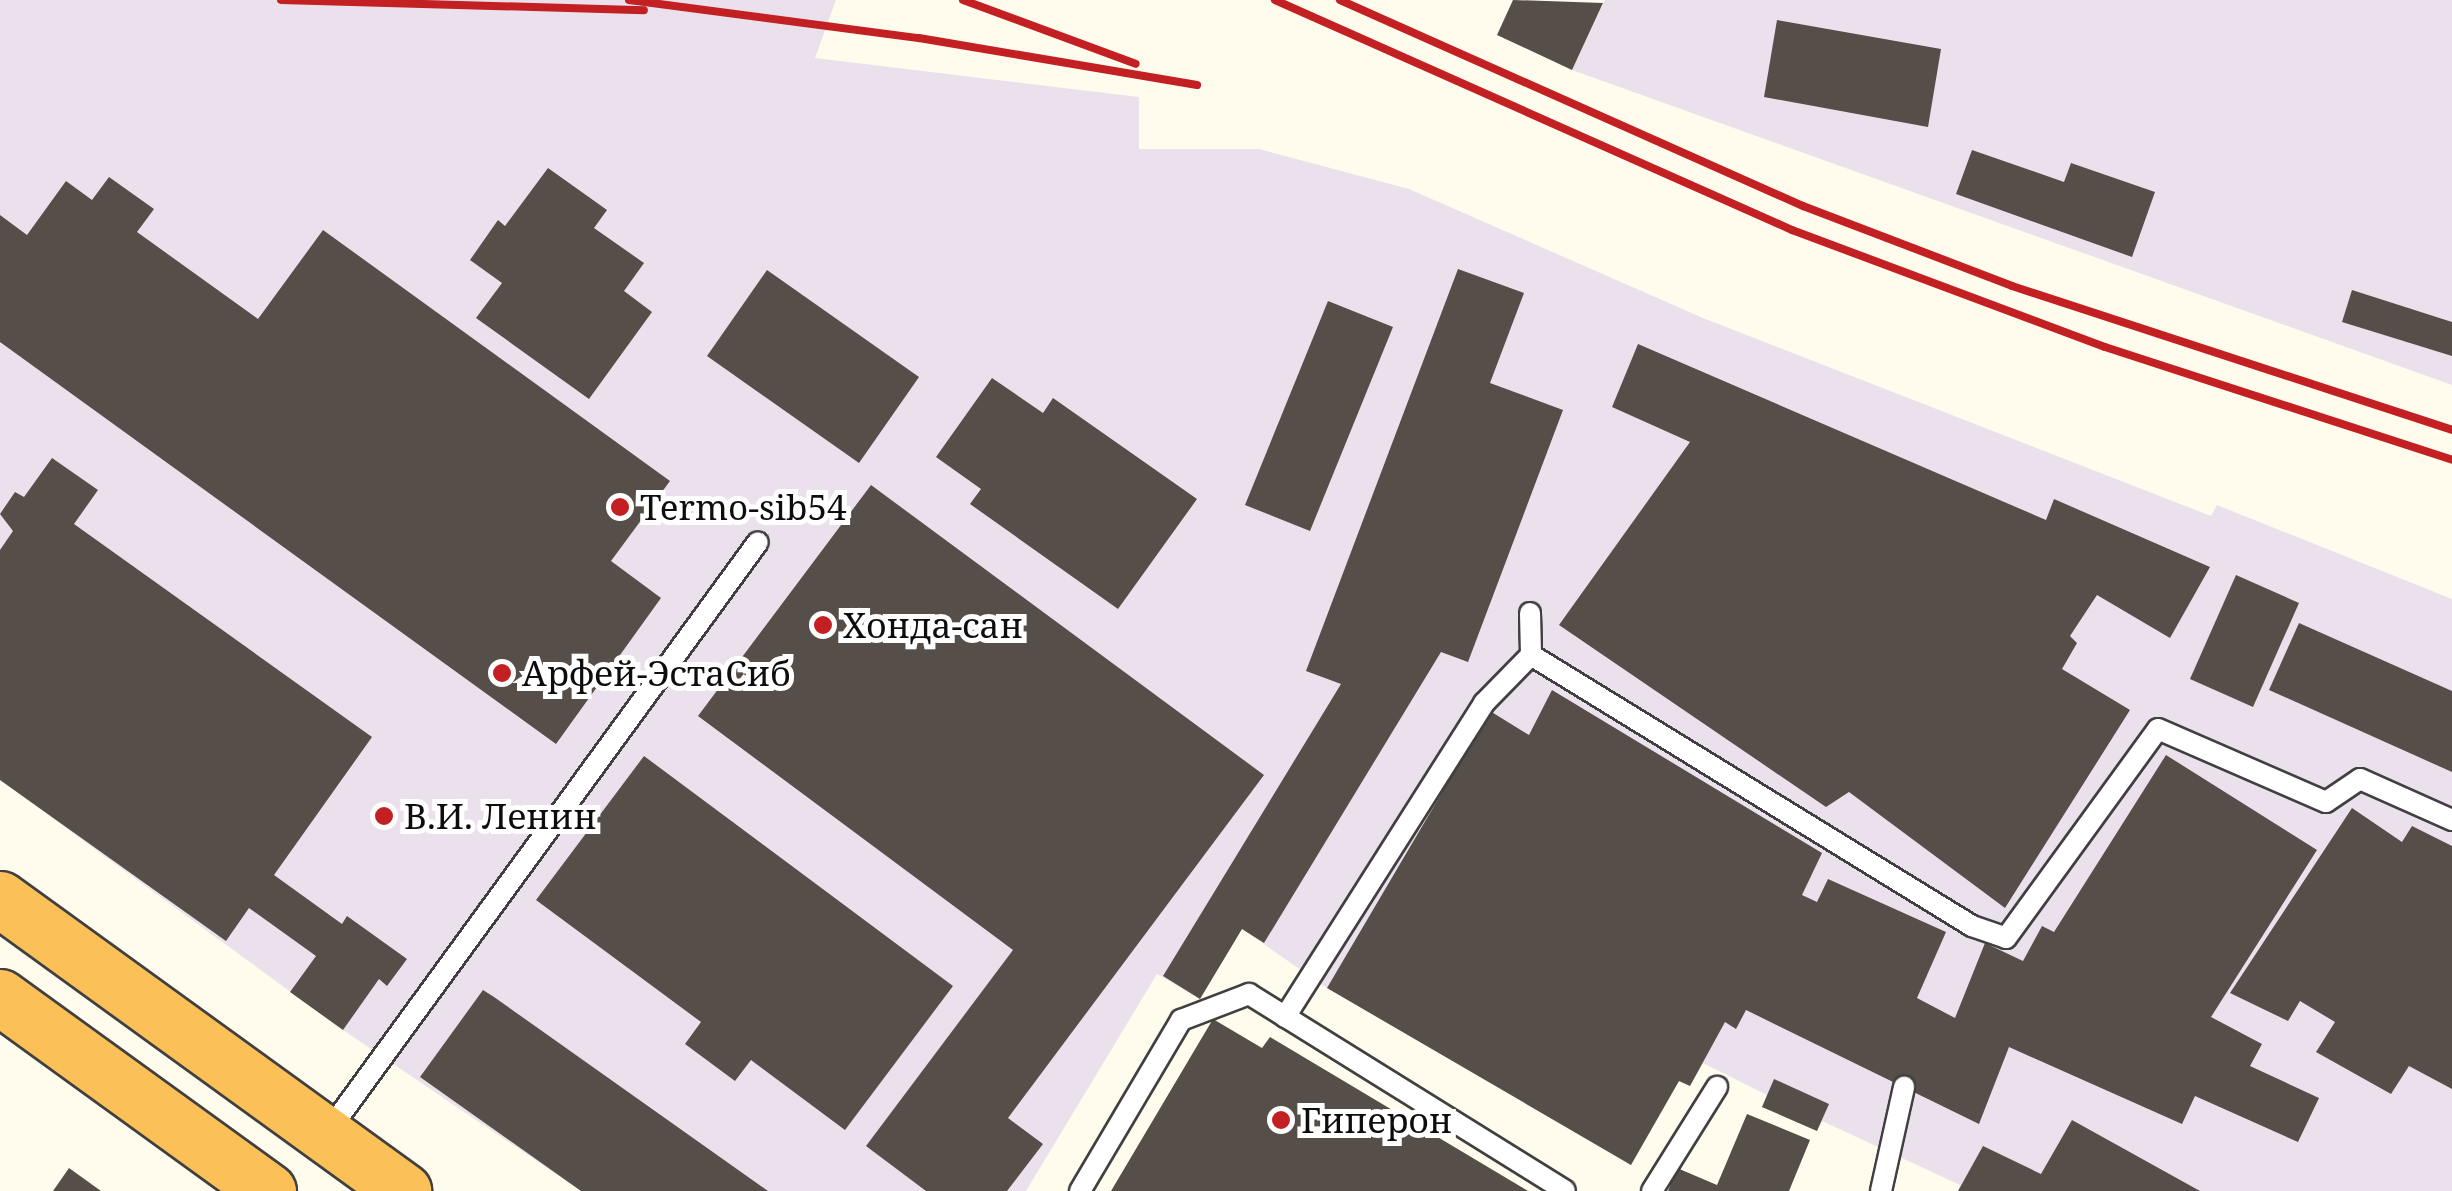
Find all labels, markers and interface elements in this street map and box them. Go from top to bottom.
place label: Termo-sib54 [640,486,847,528]
marker: Termo-sib54 [609,496,631,518]
place label: Хонда-сан [843,604,1023,646]
marker: Хонда-сан [812,614,834,636]
place label: Арфей-ЭстаСиб [522,652,791,694]
marker: Арфей-ЭстаСиб [491,662,513,684]
place label: В.И. Ленин [404,795,597,837]
marker: В.И. Ленин [373,805,395,827]
place label: Гиперон [1301,1099,1452,1141]
marker: Гиперон [1270,1109,1292,1131]

